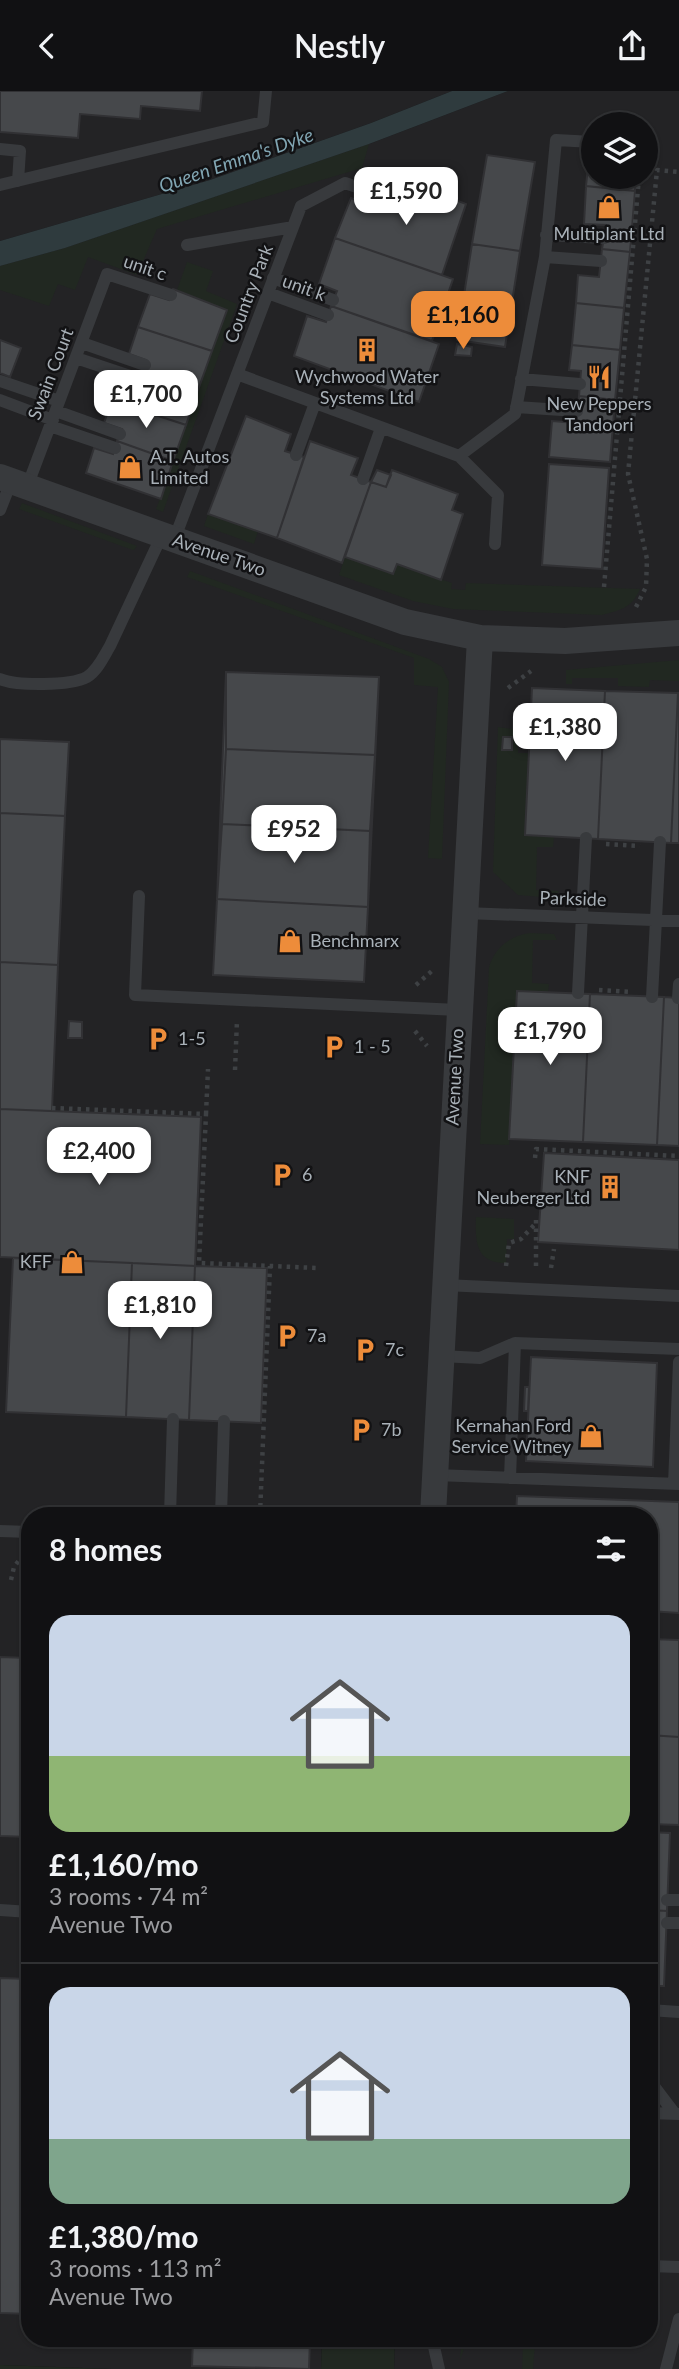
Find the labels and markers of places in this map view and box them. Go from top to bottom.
pin: £1,590 [349,167,463,227]
shop icon: Multiplant Ltd [595,193,623,221]
place label: Multiplant Ltd [553,222,665,244]
pin: £1,160 [406,292,520,351]
building icon: Wychwood Water Systems Ltd [353,336,381,364]
restaurant icon: New Peppers Tandoori [585,363,613,391]
place label: Wychwood Water Systems Ltd [295,365,439,408]
pin: £1,700 [89,371,203,430]
place label: New Peppers Tandoori [546,392,652,435]
place label: A.T. Autos Limited [150,445,229,488]
shop icon: A.T. Autos Limited [116,453,144,481]
pin: £1,380 [508,703,622,763]
pin: £952 [253,805,335,865]
shop icon: Benchmarx [276,927,304,955]
place label: Benchmarx [310,929,399,951]
pin: £1,790 [493,1007,607,1067]
parking icon: 1-5 [144,1025,172,1053]
place label: 1-5 [178,1027,206,1049]
parking icon: 1 - 5 [320,1033,348,1061]
place label: 1 - 5 [354,1035,391,1057]
pin: £2,400 [42,1127,156,1187]
parking icon: 6 [268,1161,296,1189]
place label: 6 [302,1163,312,1185]
place label: KNF Neuberger Ltd [477,1165,590,1208]
building icon: KNF Neuberger Ltd [596,1173,624,1201]
shop icon: KFF [58,1248,86,1276]
place label: KFF [20,1250,52,1272]
pin: £1,810 [103,1281,217,1341]
parking icon: 7a [273,1322,301,1350]
place label: 7a [307,1324,326,1346]
parking icon: 7c [351,1336,379,1364]
place label: 7c [385,1338,404,1360]
place label: Kernahan Ford Service Witney [451,1414,572,1457]
parking icon: 7b [347,1416,375,1444]
place label: 7b [381,1418,402,1440]
shop icon: Kernahan Ford Service Witney [577,1422,605,1450]

